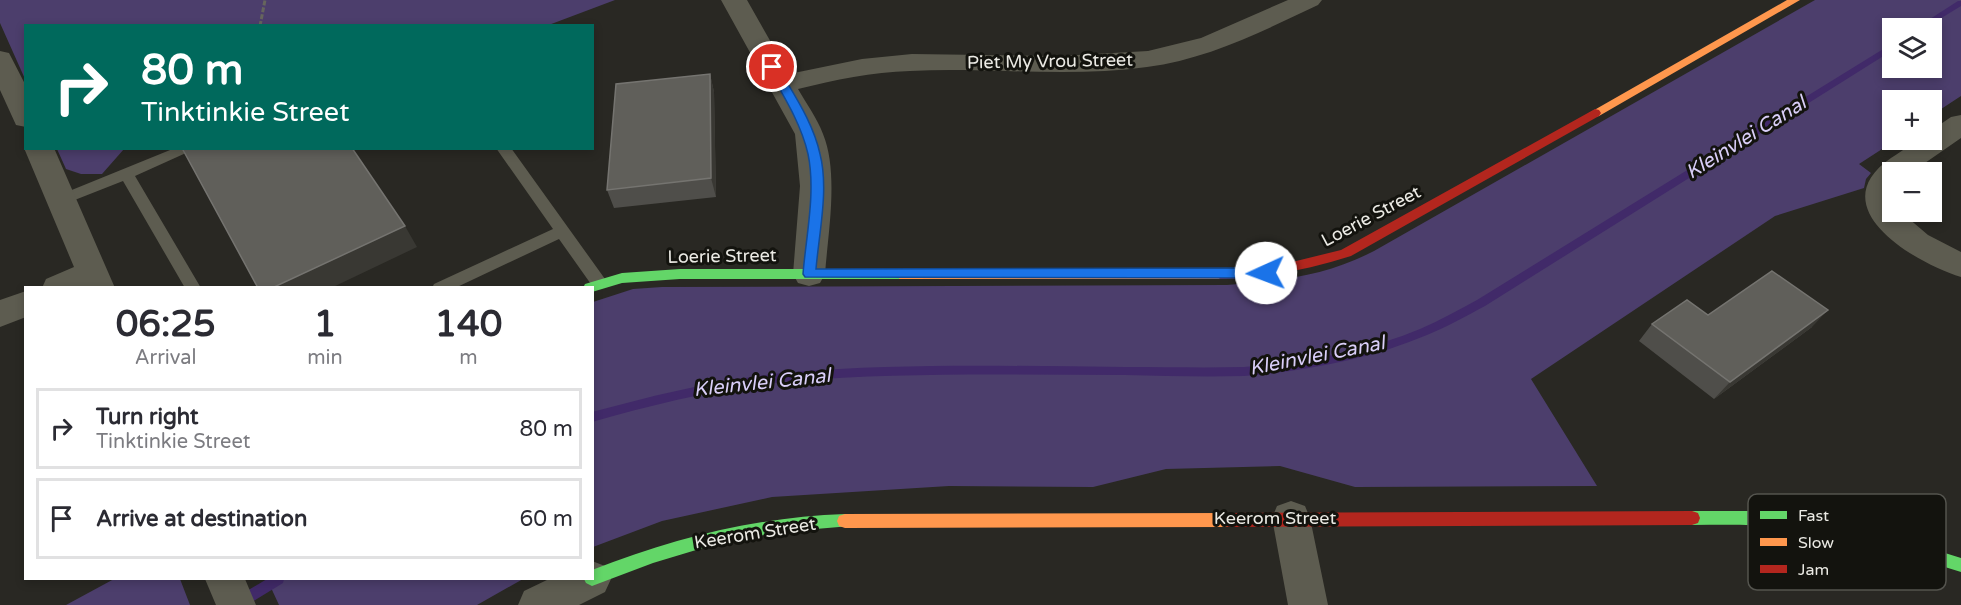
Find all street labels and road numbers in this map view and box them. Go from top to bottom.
street label: Piet My Vrou Street [967,49,1133,73]
street label: Loerie Street [1318,181,1424,251]
street label: Loerie Street [667,244,777,268]
street label: Keerom Street [1214,507,1336,529]
street label: Keerom Street [693,513,817,553]

